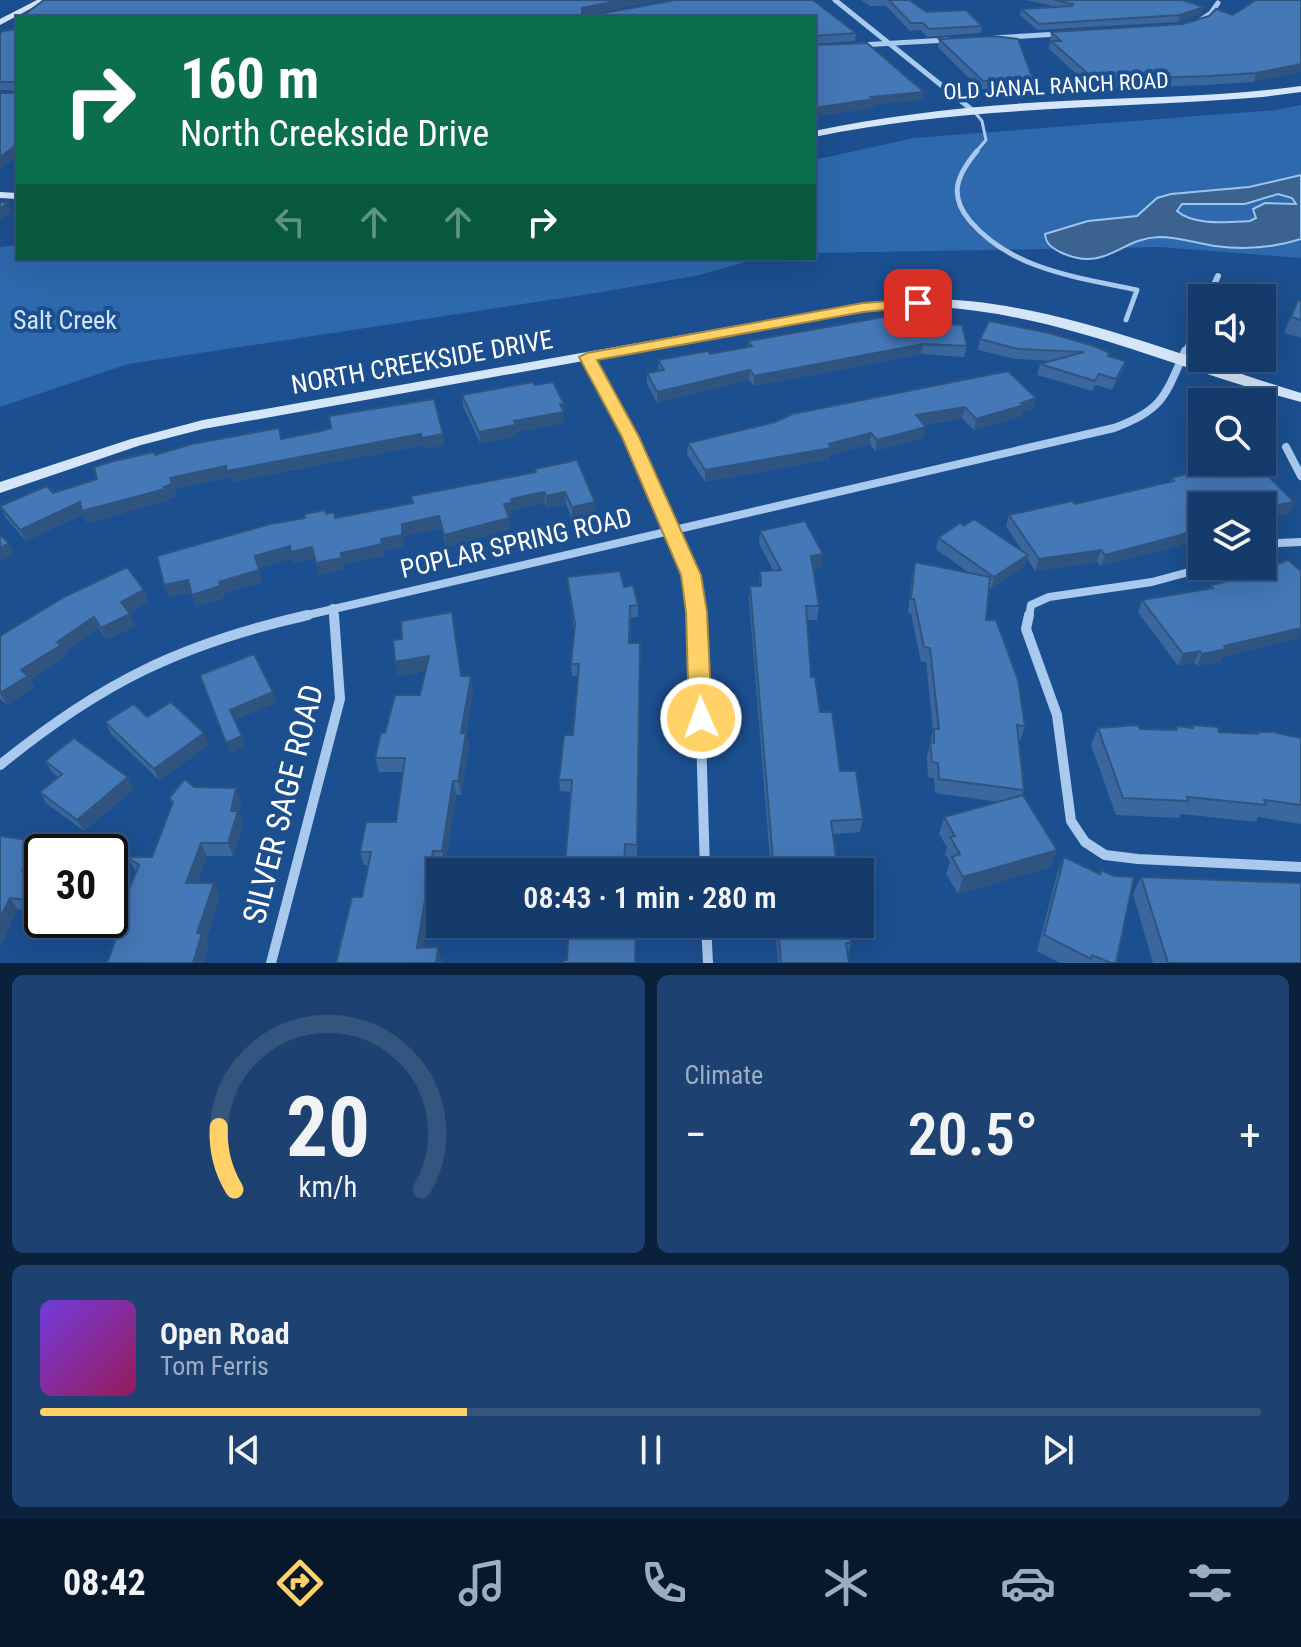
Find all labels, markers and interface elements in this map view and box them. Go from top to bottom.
text: 160 m [180,46,319,112]
icon: right [48,48,152,152]
street label: OLD JANAL RANCH ROAD [943,68,1169,104]
text: North Creekside Drive [180,113,489,155]
icon: left [268,200,312,244]
icon: ahead [352,200,396,244]
icon: ahead [436,200,480,244]
icon: right [520,200,564,244]
pin [884,269,952,337]
icon: arrive [896,281,940,325]
map controls [1188,284,1276,580]
button: sound [1188,284,1276,372]
park label: Salt Creek [13,305,117,335]
street label: NORTH CREEKSIDE DRIVE [289,324,555,400]
button: search [1188,388,1276,476]
button: layers [1188,492,1276,580]
street label: POPLAR SPRING ROAD [397,502,635,584]
position arrow [659,676,743,760]
street label: SILVER SAGE ROAD [235,681,331,927]
speed limit sign: 30 [24,834,128,938]
text: 08:43 · 1 min · 280 m [523,880,777,915]
text: Climate [685,1060,763,1090]
text: 20 [286,1079,370,1176]
text: 20.5° [907,1099,1038,1170]
text: − [685,1109,707,1161]
text: + [1239,1109,1261,1161]
text: km/h [299,1170,358,1204]
text: Open Road [160,1316,290,1351]
text: Tom Ferris [160,1351,269,1381]
icon: previous [222,1428,266,1472]
icon: pause [629,1428,673,1472]
icon: next [1036,1428,1080,1472]
icon: directions [272,1555,328,1611]
icon: music [454,1555,510,1611]
icon: phone [636,1555,692,1611]
icon: climate [818,1555,874,1611]
icon: car [1000,1555,1056,1611]
icon: filters [1182,1555,1238,1611]
text: 08:42 [63,1562,146,1604]

